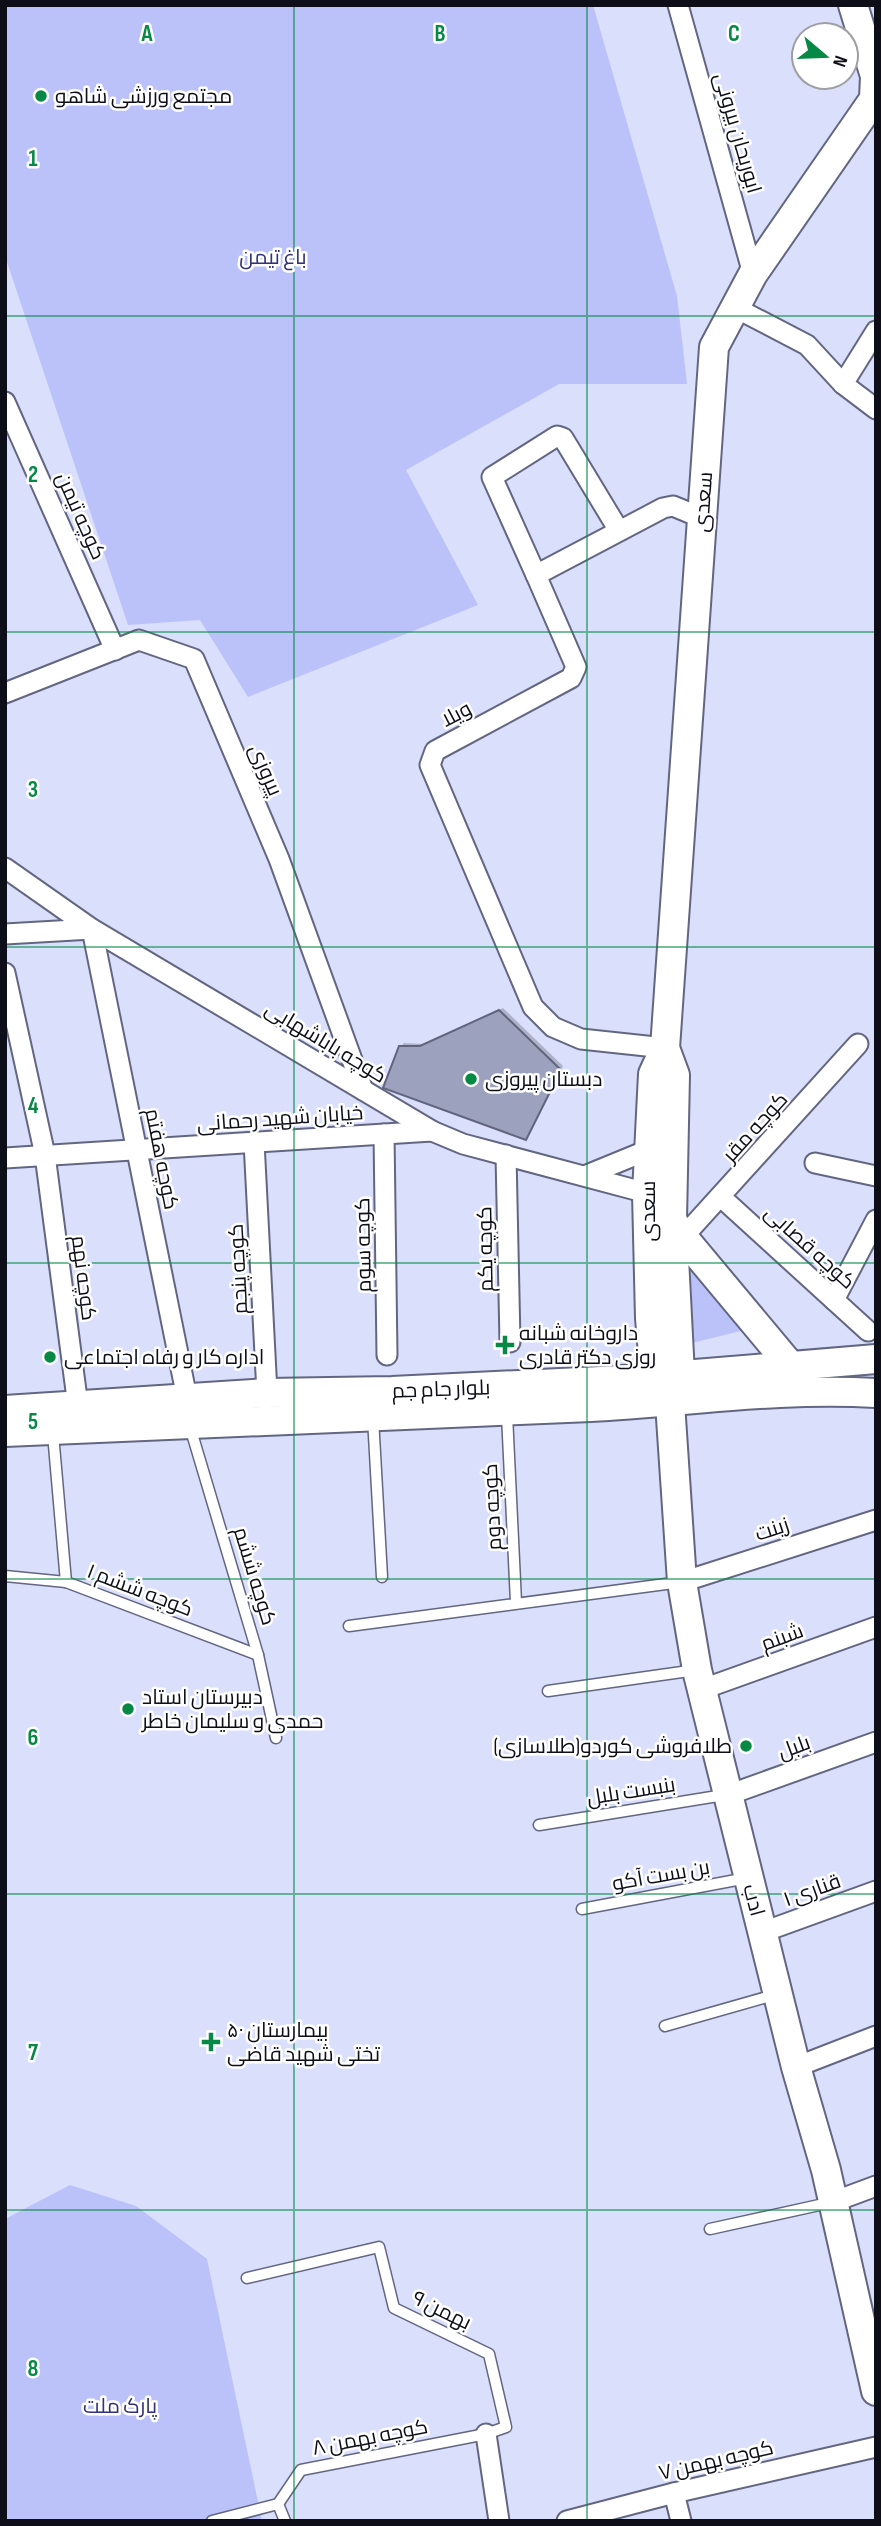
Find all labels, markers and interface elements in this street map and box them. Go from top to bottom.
text: A [141,20,154,48]
text: B [435,20,446,48]
text: C [728,20,740,48]
north arrow [790,21,860,91]
text: N [827,53,852,70]
street label: ابوریحان بیرونی [708,70,767,196]
place label: مجتمع ورزشی شاهو [55,84,232,110]
marker: مجتمع ورزشی شاهو [33,88,49,104]
text: 1 [28,145,38,173]
park label: باغ تیمن [239,245,307,271]
text: 2 [28,461,38,489]
street label: کوچه تیمن [49,469,111,564]
street label: سعدی [689,471,718,533]
street label: ویلا [437,696,476,733]
street label: پیروزی [243,741,288,801]
text: 3 [28,776,38,804]
street label: کوچه باباشهابی [260,996,391,1089]
place label: دبستان پیروزی [485,1067,602,1093]
marker: دبستان پیروزی [463,1071,479,1087]
street label: کوچه مقر [717,1087,794,1169]
text: 4 [28,1092,39,1120]
street label: خیابان شهید رحمانی [196,1100,364,1137]
street label: کوچه هفتم [138,1106,184,1212]
street label: سعدی [636,1181,661,1241]
street label: کوچه سوم [350,1197,378,1293]
street label: کوچه قصابی [758,1200,860,1295]
street label: کوچه یکم [472,1206,500,1292]
street label: کوچه پنجم [224,1223,254,1315]
street label: کوچه نهم [65,1234,101,1322]
place label: داروخانه شبانه روزی دکتر قادری [519,1321,656,1370]
marker: داروخانه شبانه روزی دکتر قادری [497,1337,513,1353]
place label: اداره کار و رفاه اجتماعی [64,1345,264,1370]
marker: اداره کار و رفاه اجتماعی [42,1349,58,1365]
street label: بلوار جام جم [391,1375,491,1405]
text: 5 [28,1408,38,1436]
street label: کوچه دوم [478,1463,508,1551]
street label: زینت [752,1512,792,1547]
street label: کوچه ششم [227,1524,281,1629]
street label: کوچه ششم ۱ [83,1559,196,1623]
street label: شبنم [757,1618,807,1658]
place label: دبیرستان استاد حمدی و سلیمان خاطر [141,1685,323,1734]
marker: دبیرستان استاد حمدی و سلیمان خاطر [120,1701,136,1717]
text: 6 [28,1724,38,1752]
street label: بلبل [774,1730,814,1765]
place label: طلافروشی کوردو(طلاسازی) [493,1734,732,1759]
marker: طلافروشی کوردو(طلاسازی) [738,1738,754,1754]
street label: بنبست بلبل [585,1772,677,1811]
street label: بن بست آکو [610,1855,712,1896]
street label: قناری ۱ [780,1869,844,1912]
street label: ادب [737,1881,770,1919]
place label: بیمارستان ۵۰ تختی شهید قاضی [227,2018,380,2067]
marker: بیمارستان ۵۰ تختی شهید قاضی [201,2032,221,2052]
text: 7 [28,2039,38,2067]
street label: بهمن ۹ [408,2285,475,2335]
text: 8 [28,2355,39,2383]
park label: پارک ملت [83,2394,157,2420]
street label: کوچه بهمن ۸ [310,2414,430,2462]
street label: کوچه بهمن ۷ [656,2435,776,2487]

